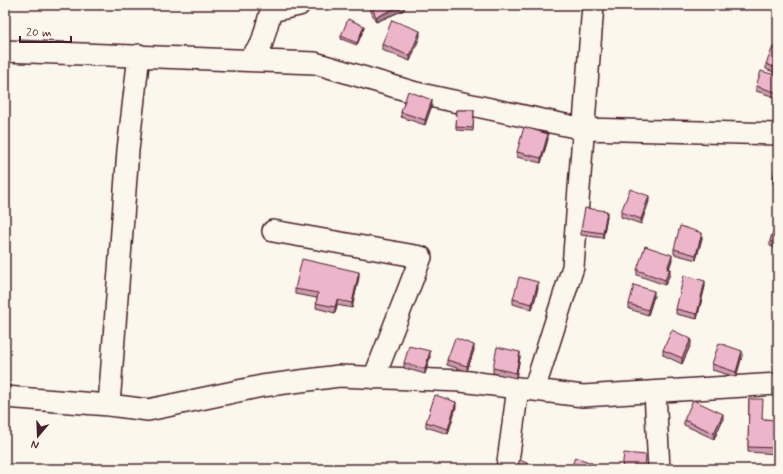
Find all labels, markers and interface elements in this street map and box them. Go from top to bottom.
scale bar [20,18,71,44]
text: 20 m [26,25,52,41]
north arrow [18,416,58,456]
text: N [29,437,41,452]

